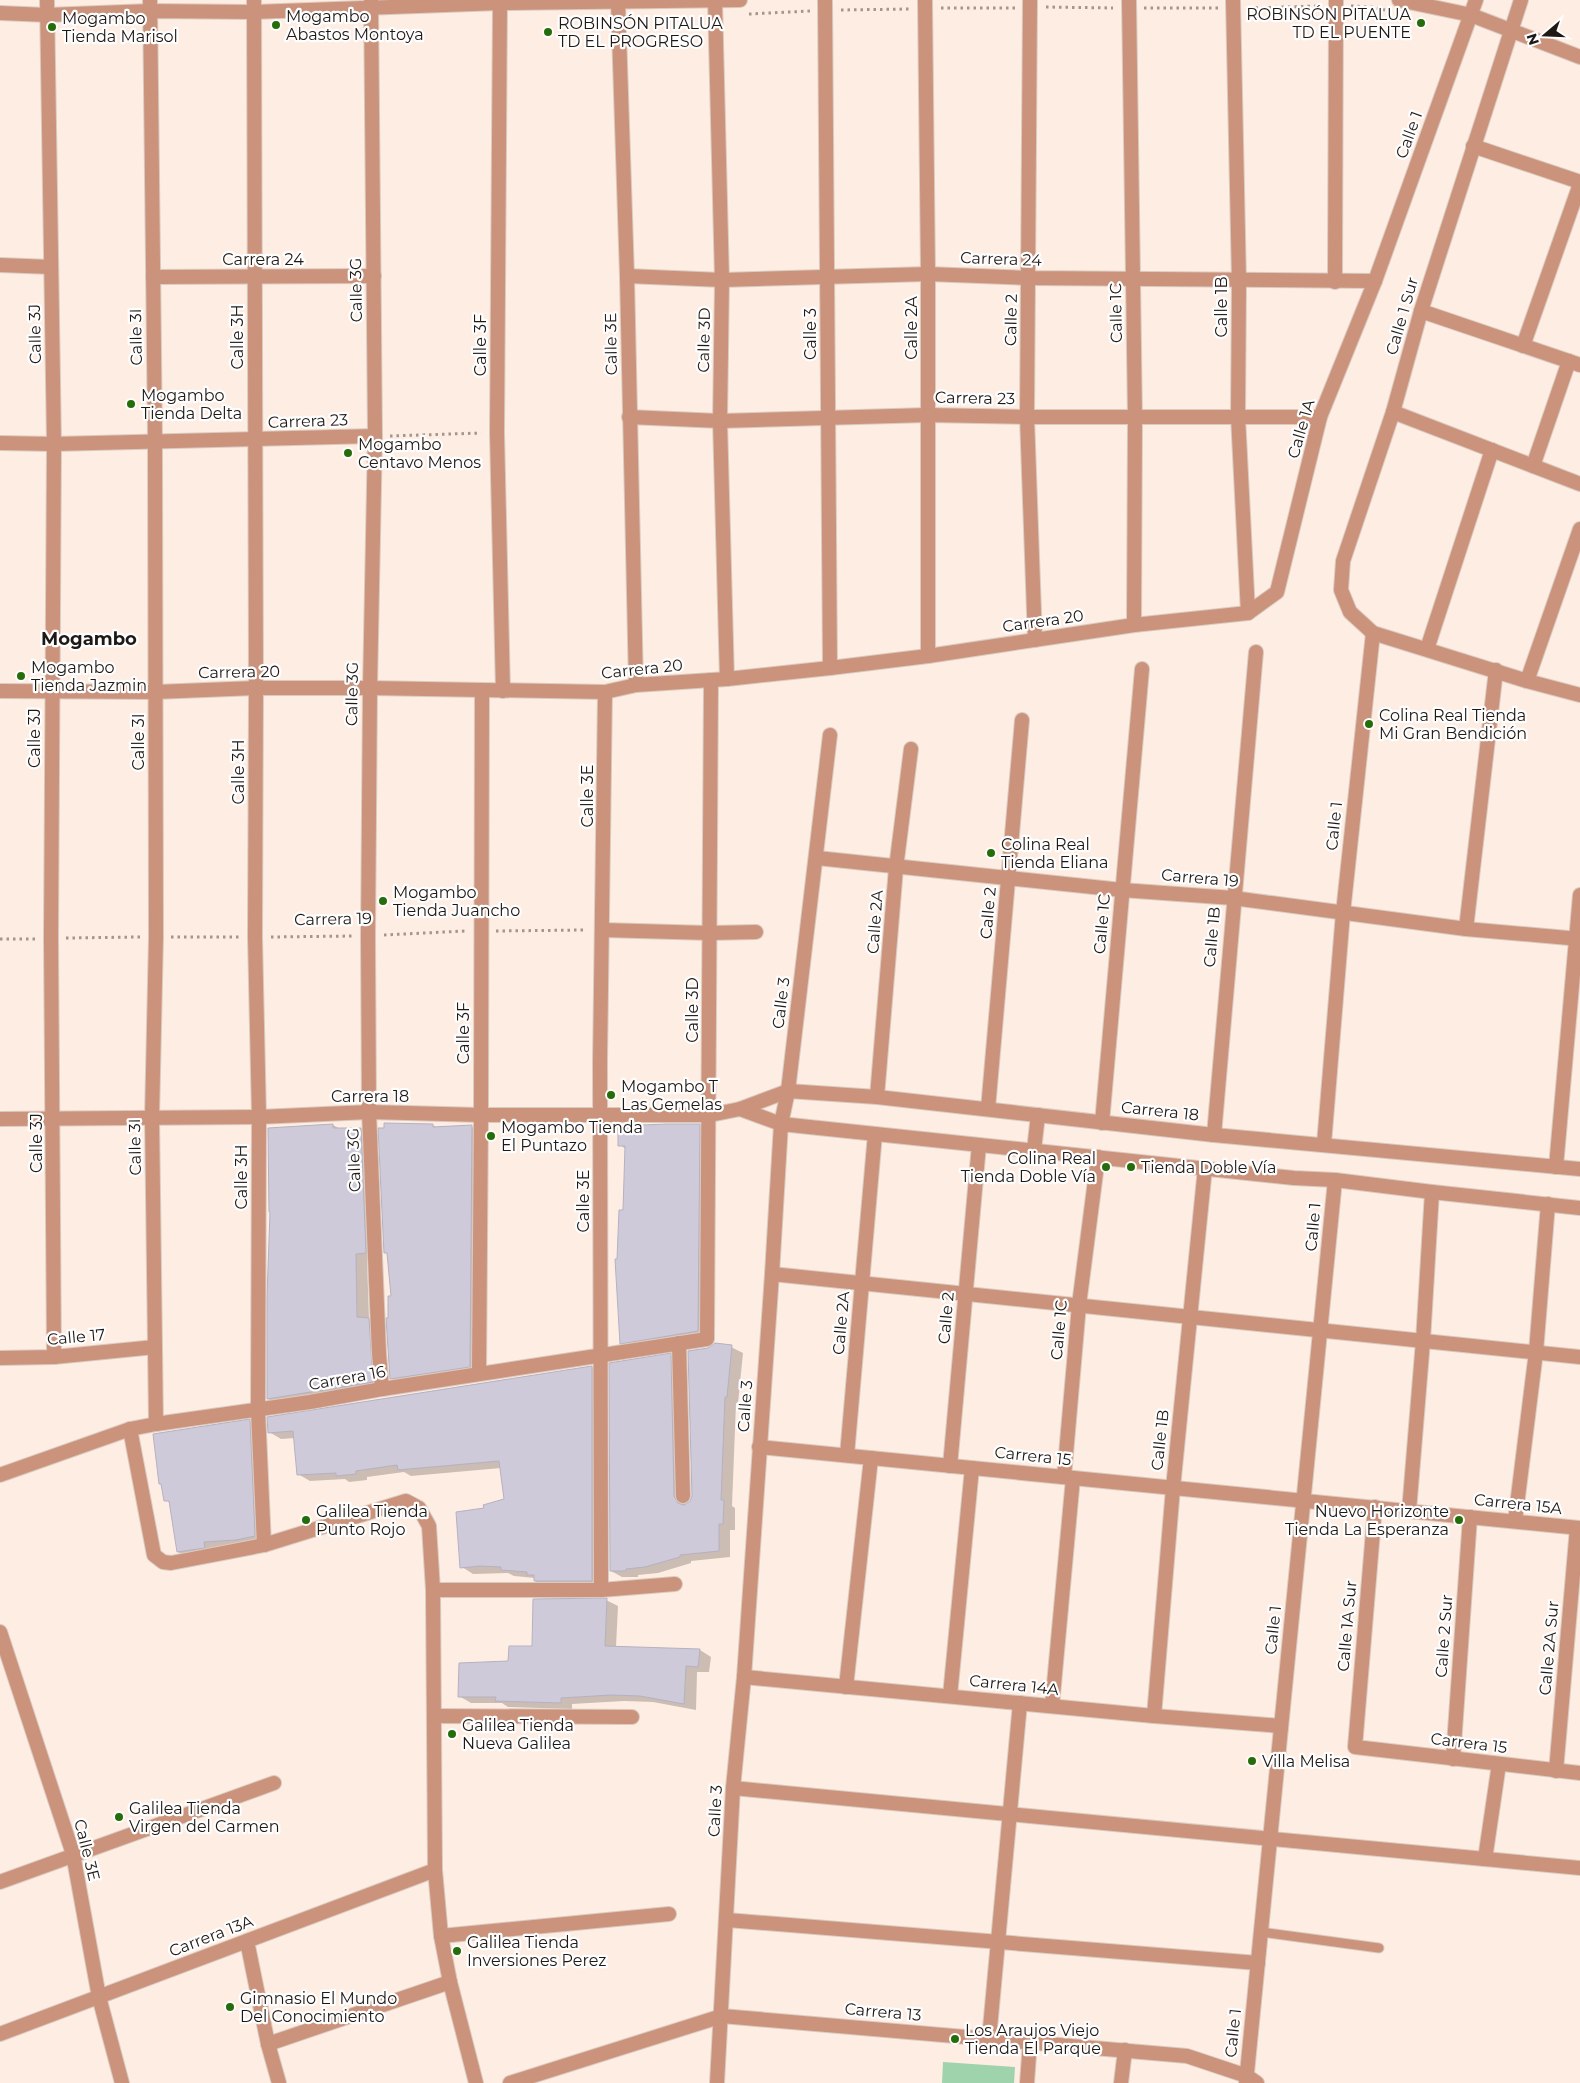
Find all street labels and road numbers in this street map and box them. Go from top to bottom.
street label: Calle 1 [1392,109,1426,161]
street label: Carrera 24 [960,248,1042,270]
street label: Carrera 24 [222,250,304,269]
street label: Calle 3G [346,258,366,322]
street label: Calle 1 Sur [1382,275,1422,357]
street label: Calle 1B [1212,277,1231,337]
street label: Calle 1C [1106,283,1126,343]
street label: Calle 2 [1001,294,1021,346]
street label: Calle 2A [902,296,921,360]
street label: Calle 3J [25,304,45,364]
street label: Calle 3H [228,304,247,370]
street label: Calle 3D [694,307,714,373]
street label: Calle 3I [126,308,146,366]
street label: Calle 3 [801,308,820,360]
street label: Calle 3E [601,312,621,376]
street label: Calle 3F [471,314,490,376]
street label: Carrera 23 [935,388,1015,408]
street label: Calle 1A [1284,397,1319,461]
street label: Carrera 23 [268,410,348,432]
street label: Carrera 20 [1001,606,1085,636]
street label: Carrera 20 [600,655,684,683]
street label: Carrera 20 [198,662,280,682]
street label: Calle 3G [342,662,362,726]
street label: Calle 3J [25,708,44,768]
street label: Calle 3I [129,714,148,770]
street label: Calle 3H [229,739,248,805]
street label: Calle 3E [578,765,597,827]
street label: Calle 1 [1322,801,1346,851]
street label: Carrera 19 [1160,865,1240,891]
street label: Calle 2 [976,886,1000,940]
street label: Calle 2A [863,889,887,954]
street label: Calle 1C [1090,893,1114,955]
street label: Calle 1B [1200,906,1224,968]
street label: Carrera 19 [294,909,372,929]
street label: Calle 3 [768,976,794,1030]
street label: Calle 3D [683,977,702,1043]
street label: Calle 3F [454,1002,473,1064]
street label: Carrera 18 [331,1087,409,1106]
street label: Carrera 18 [1120,1097,1200,1125]
street label: Calle 3J [27,1113,46,1173]
street label: Calle 3I [125,1118,145,1176]
street label: Calle 3G [343,1127,365,1193]
street label: Calle 3H [232,1144,251,1210]
street label: Calle 3E [574,1170,593,1232]
street label: Calle 1 [1301,1202,1325,1252]
street label: Calle 2A [829,1290,853,1356]
street label: Calle 2 [934,1291,958,1345]
street label: Calle 1C [1047,1299,1071,1361]
street label: Calle 17 [46,1325,106,1349]
street label: Carrera 16 [307,1362,387,1394]
street label: Calle 3 [734,1379,756,1433]
street label: Calle 1B [1147,1409,1173,1471]
street label: Carrera 15 [994,1443,1072,1469]
street label: Carrera 15A [1473,1490,1564,1518]
street label: Calle 1A Sur [1334,1580,1360,1672]
street label: Calle 2 Sur [1432,1594,1456,1678]
street label: Calle 2A Sur [1535,1600,1563,1696]
street label: Calle 1 [1261,1605,1285,1655]
street label: Carrera 14A [968,1671,1060,1699]
street label: Carrera 15 [1430,1729,1508,1757]
street label: Calle 3 [704,1784,726,1838]
street label: Calle 3E [70,1817,104,1883]
street label: Carrera 13A [166,1911,256,1961]
street label: Carrera 13 [844,1999,922,2025]
street label: Calle 1 [1221,2008,1245,2058]

